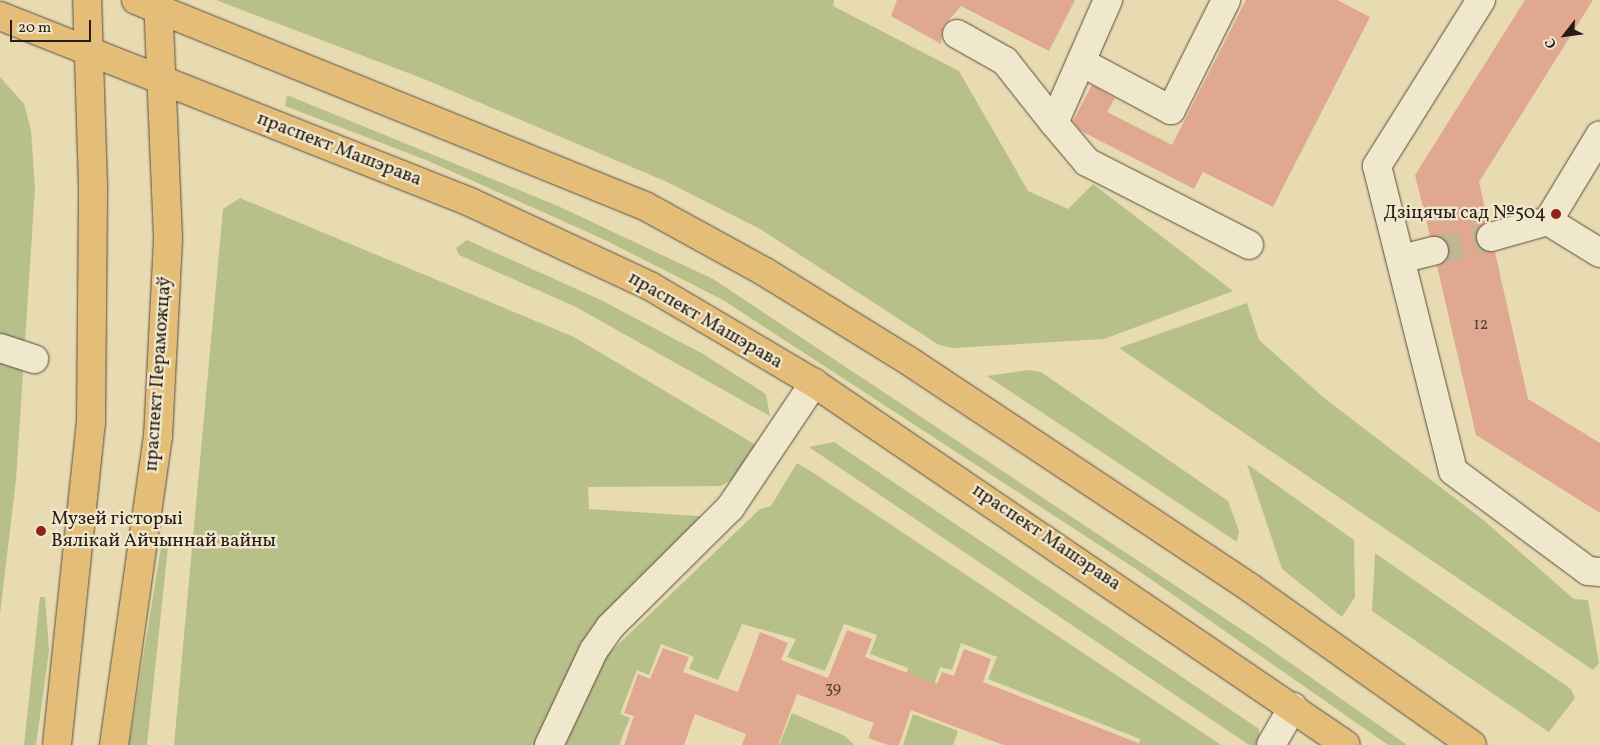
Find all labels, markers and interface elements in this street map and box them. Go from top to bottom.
scale bar [12,10,94,42]
north arrow [1540,10,1590,60]
text: 20 m [18,18,51,39]
text: С [1541,34,1562,51]
street label: праспект Машэрава [253,108,425,192]
place label: Дзіцячы сад №504 [1383,203,1546,225]
marker: Дзіцячы сад №504 [1550,208,1562,220]
street label: праспект Машэрава [624,268,786,374]
street label: праспект Пераможцаў [141,276,177,472]
house number: 12 [1474,315,1488,335]
street label: праспект Машэрава [967,480,1125,596]
place label: Музей гісторыі Вялікай Айчыннай вайны [51,509,276,553]
marker: Музей гісторыі Вялікай Айчыннай вайны [35,525,47,537]
house number: 39 [825,679,841,699]

